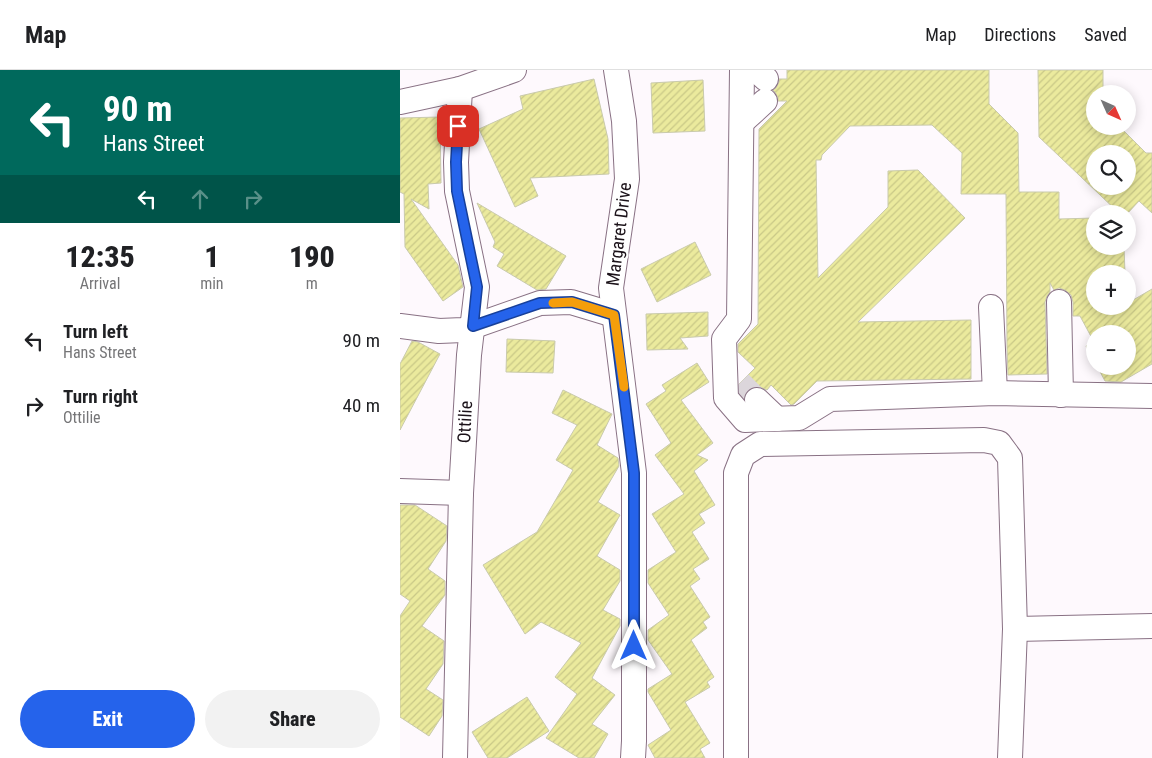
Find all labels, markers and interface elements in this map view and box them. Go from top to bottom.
text: Map [25,21,66,49]
text: Map [925,24,956,45]
text: Directions [984,24,1056,45]
text: Saved [1084,24,1127,45]
north arrow [1086,85,1136,135]
map controls [1086,85,1136,375]
text: 90 m [103,89,172,130]
icon: left [20,90,85,155]
pin [437,105,479,147]
icon: arrive [444,112,472,140]
text: Hans Street [103,131,204,156]
button: search [1086,145,1136,195]
street label: Margaret Drive [602,181,635,287]
icon: left [133,185,161,213]
icon: ahead [186,185,214,213]
icon: right [239,185,267,213]
button: layers [1086,205,1136,255]
text: 12:35 [65,239,135,274]
text: 1 [204,239,219,274]
text: 190 [289,239,335,274]
button: + [1086,265,1136,315]
text: Arrival [80,274,120,293]
text: min [200,274,224,293]
text: m [306,274,318,293]
text: Turn left [63,320,128,343]
button: − [1086,325,1136,375]
icon: left [20,327,48,355]
text: 90 m [343,329,380,352]
text: Hans Street [63,343,137,362]
text: Turn right [63,385,138,408]
icon: right [20,392,48,420]
text: 40 m [343,394,380,417]
street label: Ottilie [453,400,476,444]
text: Ottilie [63,408,101,427]
position arrow [607,619,659,671]
button: Exit [20,690,195,748]
button: Share [205,690,380,748]

